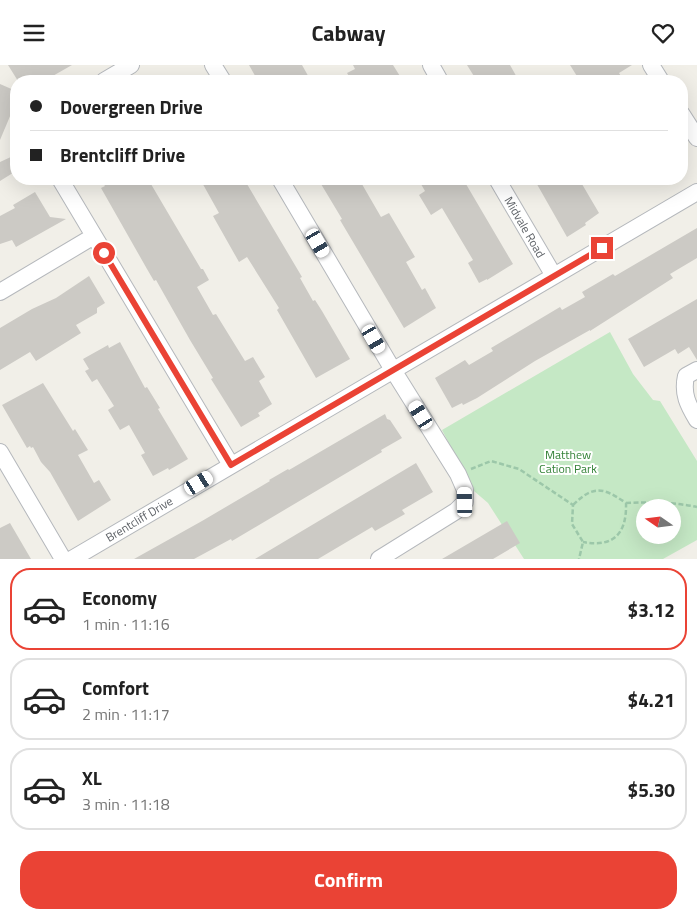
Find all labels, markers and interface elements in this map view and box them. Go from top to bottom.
text: Cabway [311,16,386,50]
icon: menu [20,19,48,47]
icon: heart [649,19,677,47]
text: Dovergreen Drive [60,92,203,121]
text: Brentcliff Drive [60,140,185,169]
street label: Midvale Road [500,193,550,261]
car [304,226,331,260]
route end [591,237,613,259]
route start [93,242,115,264]
car [360,322,387,356]
car [406,398,435,432]
park label: Matthew Cation Park [539,445,597,478]
car [182,469,215,497]
car [457,487,472,517]
street label: Brentcliff Drive [102,491,176,547]
north arrow [636,499,681,544]
map controls [636,499,681,544]
text: Economy [82,583,157,612]
icon: car [22,587,67,632]
text: $3.12 [628,595,675,624]
text: 1 min · 11:16 [82,612,170,636]
text: Comfort [82,673,149,702]
icon: car [22,677,67,722]
text: $4.21 [628,685,675,714]
text: 2 min · 11:17 [82,702,170,726]
text: XL [82,763,102,792]
icon: car [22,767,67,812]
text: $5.30 [628,775,675,804]
text: 3 min · 11:18 [82,792,170,816]
button: Confirm [20,851,677,909]

